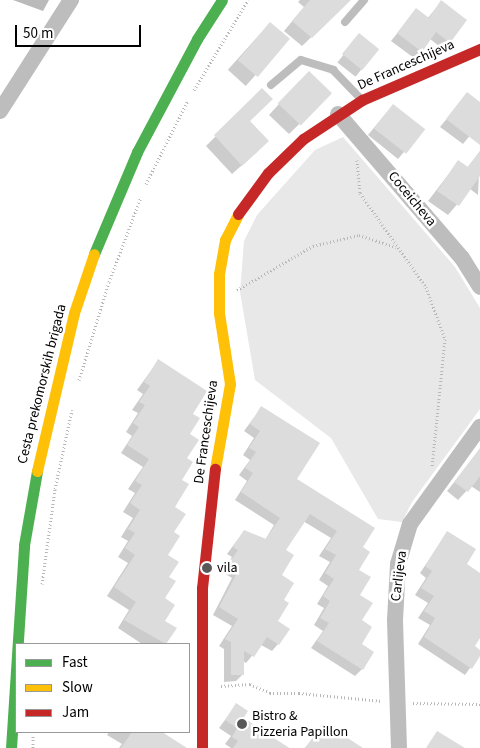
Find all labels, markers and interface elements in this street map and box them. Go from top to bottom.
scale bar [18,15,144,47]
text: 50 m [23,23,53,44]
street label: De Franceschijeva [355,36,457,94]
street label: Coceicheva [384,168,440,230]
street label: Cesta prekomorskih brigada [14,302,70,466]
street label: De Franceschijeva [190,379,222,485]
street label: Carlijeva [388,550,410,602]
place label: vila [217,560,238,576]
marker: vila [201,562,213,574]
legend [15,643,190,733]
text: Fast [62,652,88,673]
text: Slow [62,677,93,698]
text: Jam [62,702,89,723]
place label: Bistro & Pizzeria Papillon [252,708,348,740]
marker: Bistro & Pizzeria Papillon [236,718,248,730]

